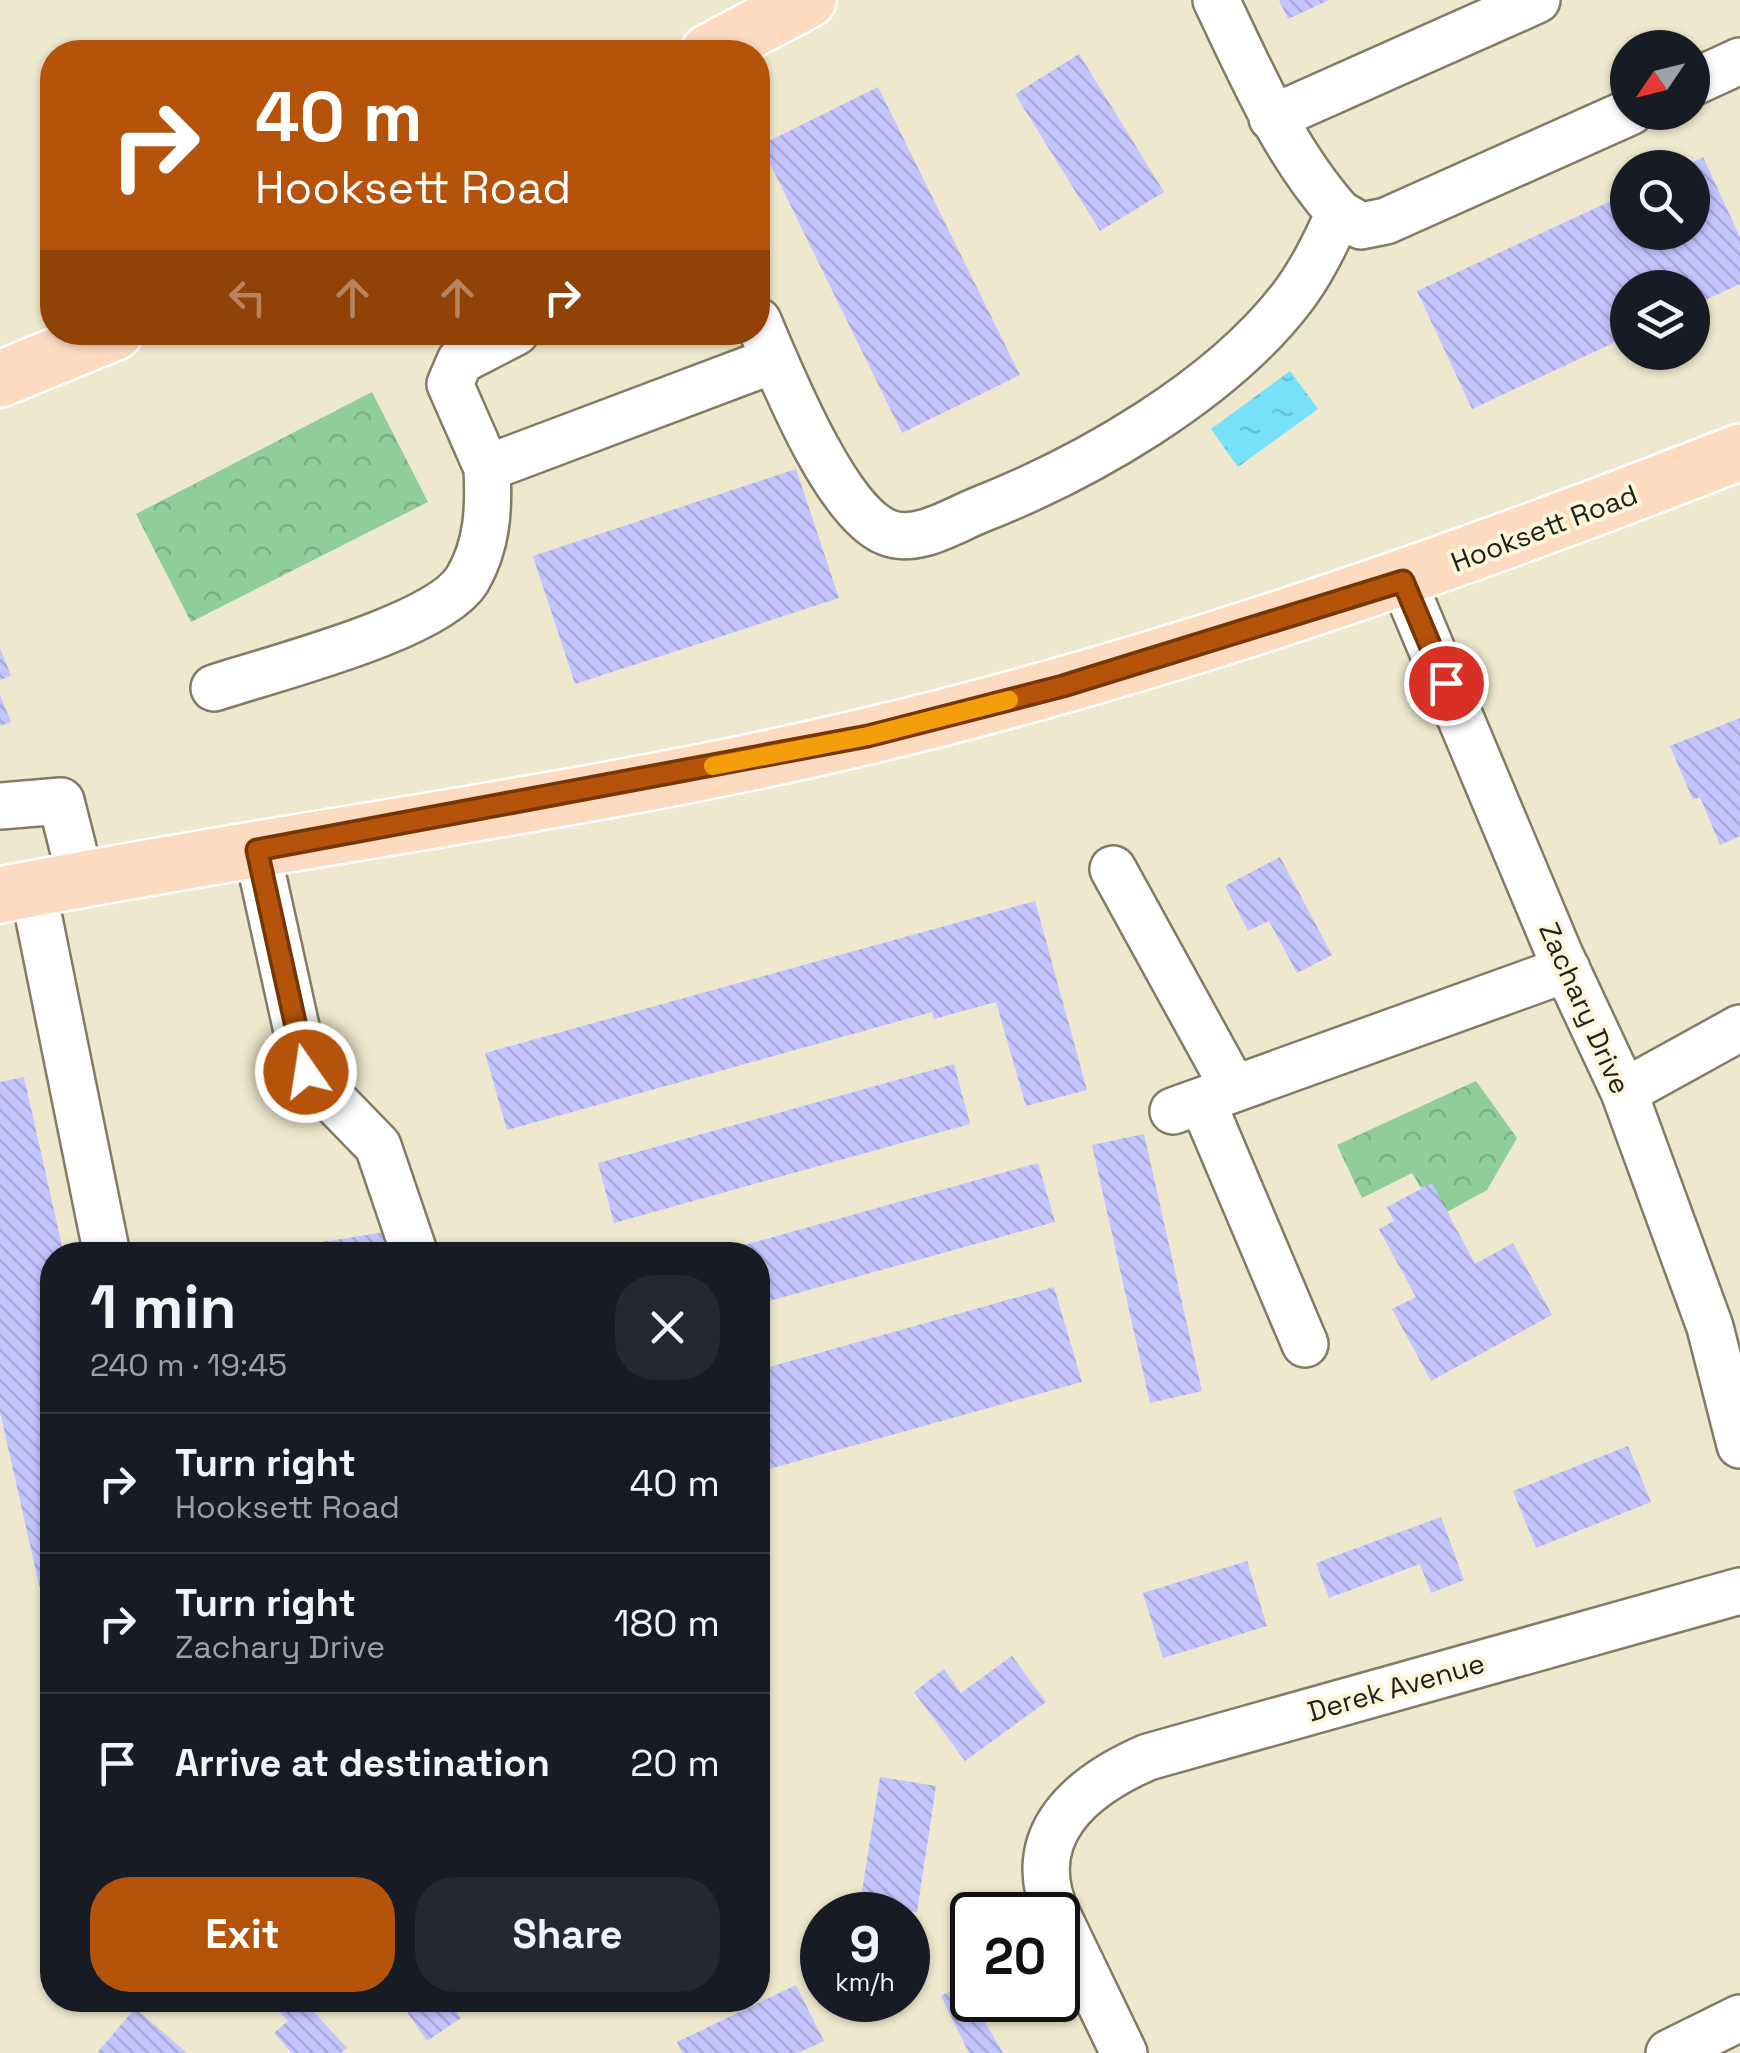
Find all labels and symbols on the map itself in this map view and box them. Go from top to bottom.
north arrow [1610,30,1710,130]
street label: Hooksett Road [1446,476,1642,580]
pin [1404,641,1489,726]
street label: Zachary Drive [1531,917,1639,1099]
position arrow [254,1020,358,1124]
street label: Derek Avenue [1303,1645,1489,1729]
speed limit sign: 20 [950,1892,1080,2022]

